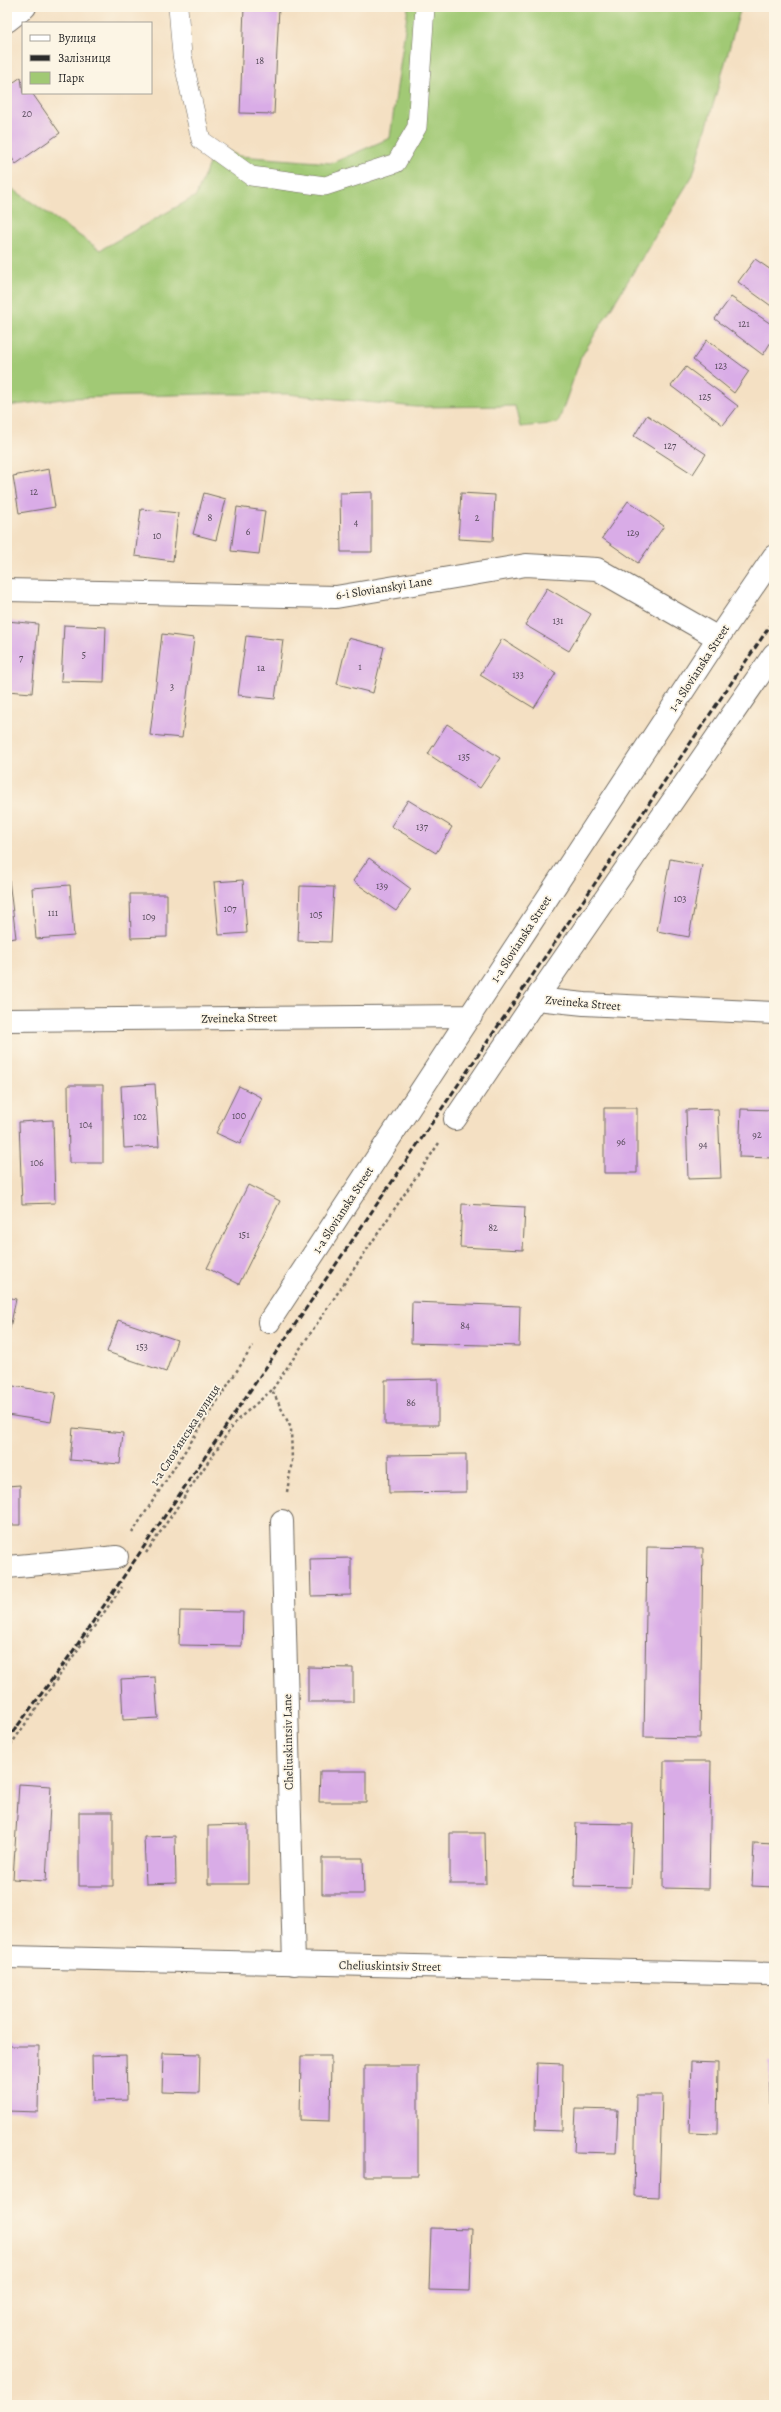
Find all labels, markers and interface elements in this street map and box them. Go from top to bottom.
legend [22,22,152,94]
text: Вулиця [58,30,96,46]
text: Залізниця [58,50,111,66]
house number: 18 [256,54,264,67]
text: Парк [58,70,84,86]
house number: 20 [22,107,32,120]
house number: 121 [738,317,750,330]
house number: 123 [715,359,727,372]
house number: 125 [699,390,711,403]
house number: 127 [664,439,677,452]
house number: 12 [30,485,38,498]
house number: 8 [208,511,213,524]
house number: 2 [475,511,480,524]
house number: 4 [354,516,359,529]
house number: 6 [246,525,251,538]
house number: 129 [627,526,640,539]
house number: 10 [153,529,161,542]
street label: 6-i Slovianskyi Lane [335,572,433,604]
house number: 131 [553,614,564,627]
street label: 1-a Slovianska Street [665,621,733,715]
house number: 5 [82,648,86,661]
house number: 7 [19,651,24,664]
house number: 1 [358,660,362,673]
house number: 1а [257,661,265,674]
house number: 133 [512,668,524,681]
house number: 3 [170,680,174,693]
house number: 135 [458,750,470,763]
house number: 137 [416,820,429,833]
house number: 139 [376,879,389,892]
street label: 1-a Slovianska Street [487,892,555,986]
house number: 103 [674,892,686,905]
house number: 107 [224,902,237,915]
house number: 111 [48,906,59,919]
house number: 105 [309,908,323,921]
house number: 109 [142,910,156,923]
street label: Zveineka Street [545,992,621,1014]
street label: Zveineka Street [201,1009,277,1027]
house number: 100 [232,1109,246,1122]
house number: 102 [133,1110,147,1123]
house number: 104 [79,1118,93,1131]
house number: 92 [752,1128,762,1141]
house number: 96 [616,1135,626,1148]
house number: 94 [698,1138,708,1151]
house number: 106 [30,1156,44,1169]
street label: 1-a Slovianska Street [309,1163,377,1257]
house number: 82 [488,1221,498,1234]
house number: 151 [238,1228,250,1241]
house number: 84 [460,1319,470,1332]
house number: 153 [136,1340,148,1353]
street label: 1-а Слов’янська вулиця [146,1381,224,1489]
house number: 86 [406,1396,416,1409]
street label: Cheliuskintsiv Lane [279,1694,297,1790]
street label: Cheliuskintsiv Street [339,1957,441,1975]

